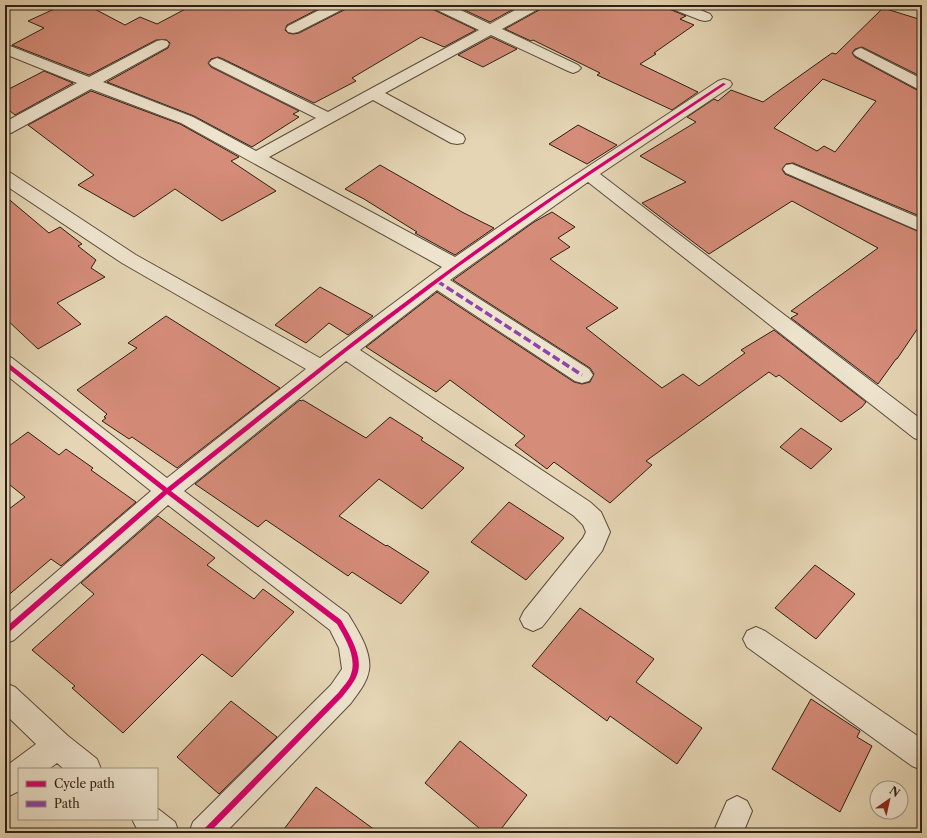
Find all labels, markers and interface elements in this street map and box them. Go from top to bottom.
legend [18,768,158,820]
text: Cycle path [54,776,115,791]
north arrow [869,780,909,820]
text: N [887,783,903,800]
text: Path [54,796,80,811]

